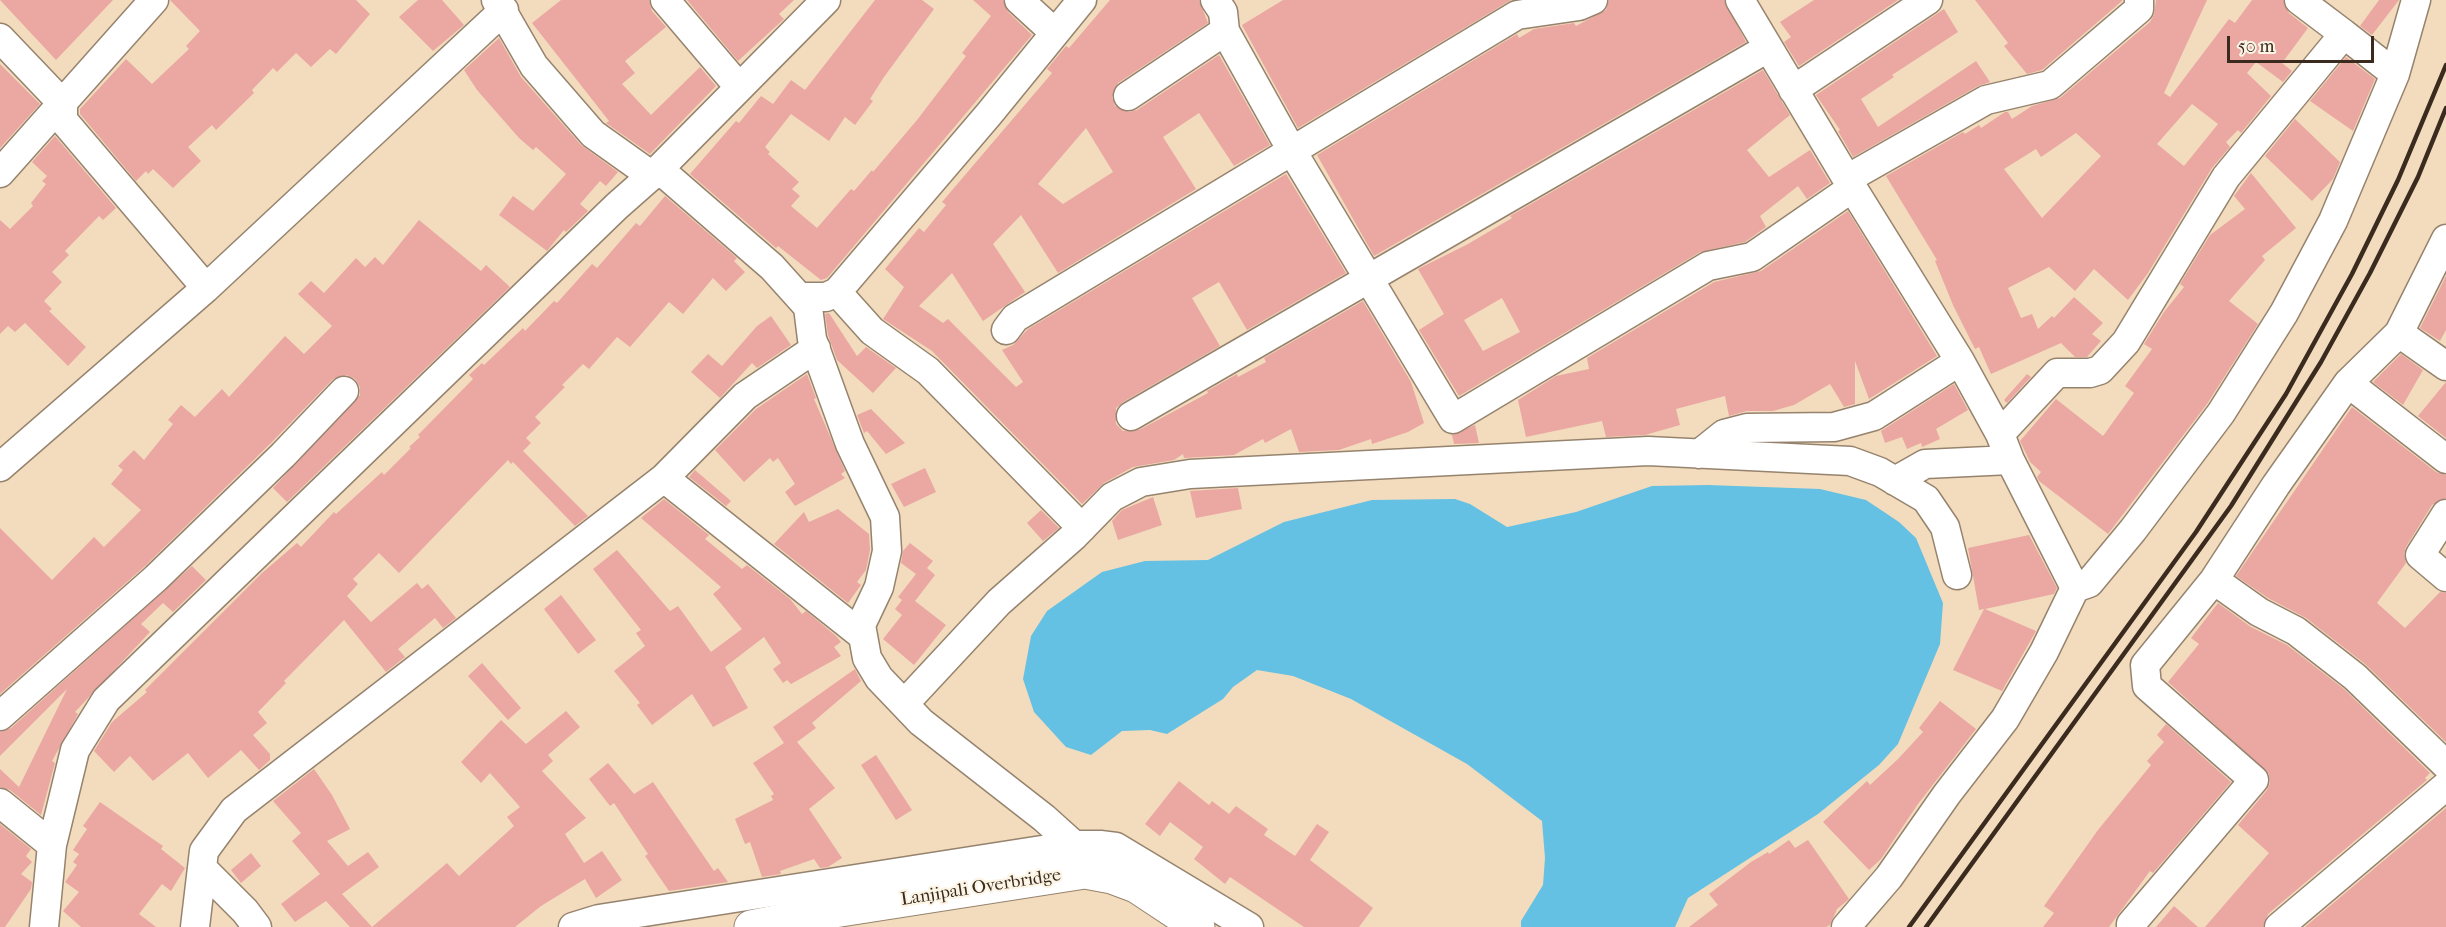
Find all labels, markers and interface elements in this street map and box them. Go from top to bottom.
scale bar [2230,24,2377,62]
text: 50 m [2238,36,2274,57]
street label: Lanjipali Overbridge [899,865,1063,911]

